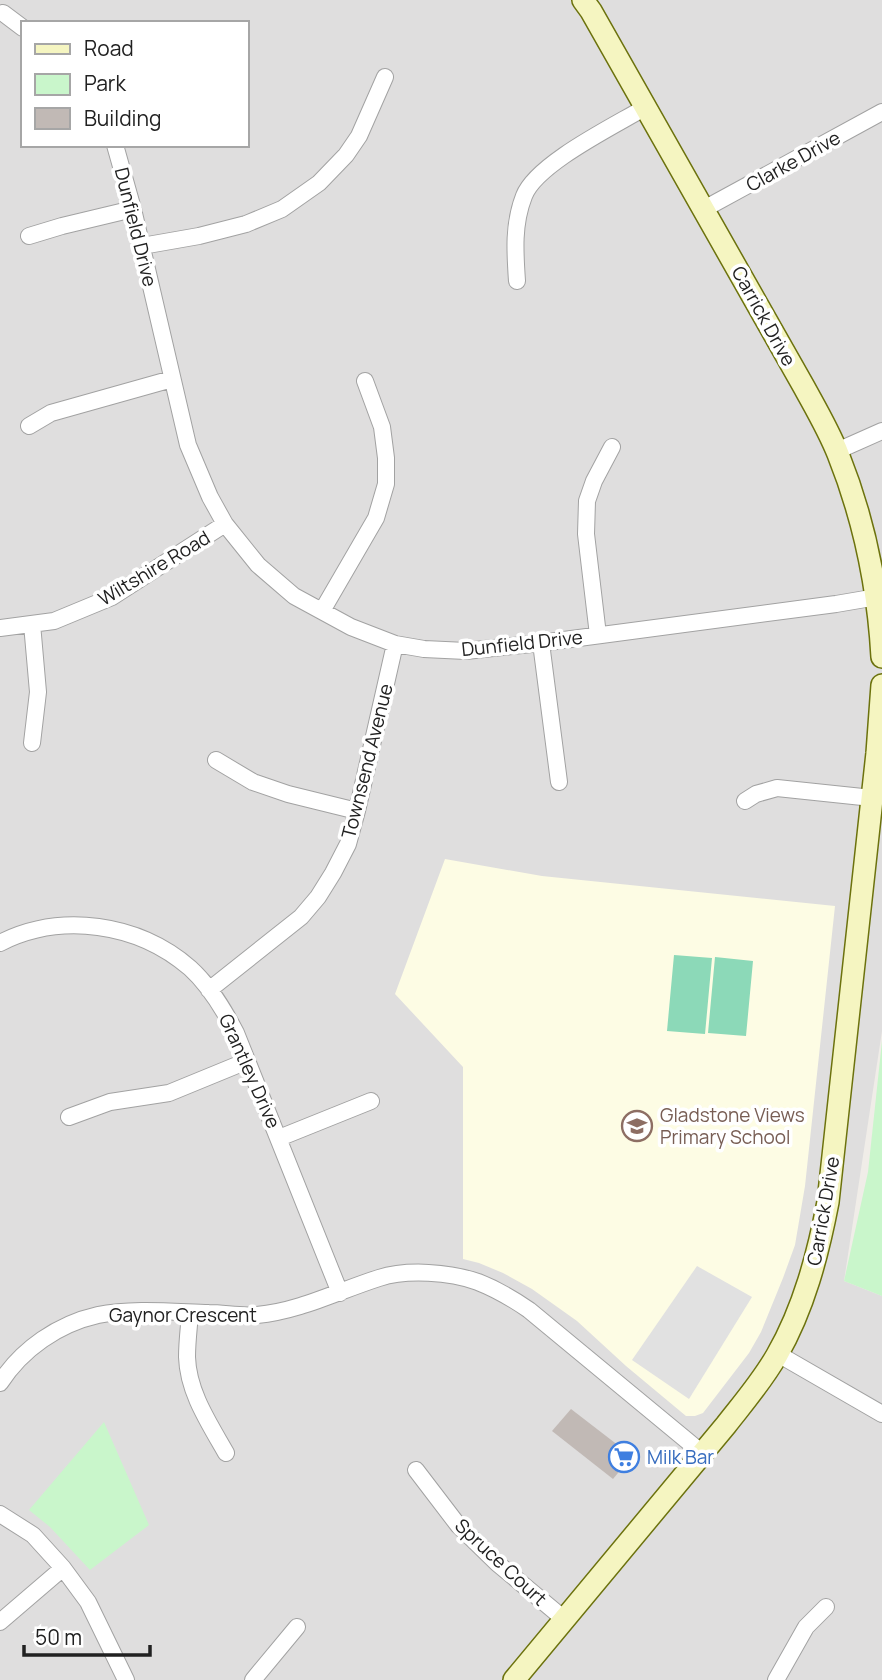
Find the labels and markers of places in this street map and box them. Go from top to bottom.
place label: Gladstone Views Primary School [660,1102,805,1150]
school or university icon: Gladstone Views Primary School [620,1109,654,1143]
supermarket icon: Milk Bar [607,1440,641,1474]
place label: Milk Bar [647,1444,714,1470]

